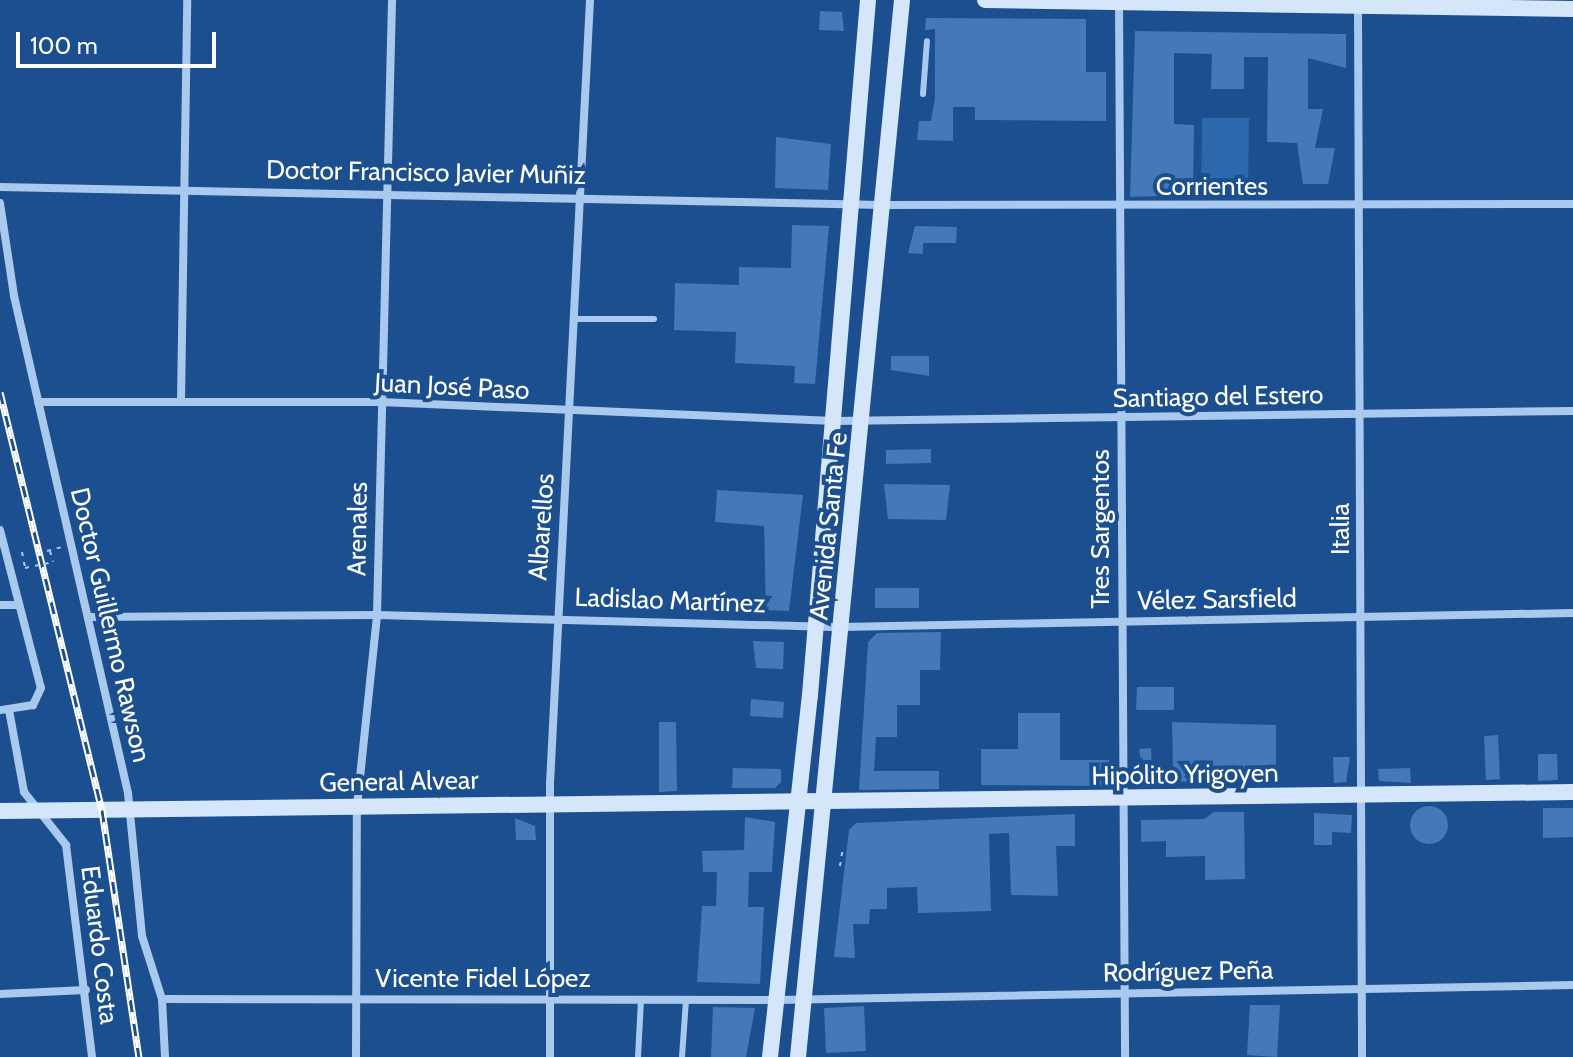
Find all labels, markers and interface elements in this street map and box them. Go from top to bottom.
scale bar [20,16,220,66]
text: 100 m [30,31,98,60]
street label: Doctor Francisco Javier Muñiz [266,155,586,191]
street label: Corrientes [1156,171,1268,203]
street label: Juan José Paso [374,367,530,407]
street label: Santiago del Estero [1112,380,1324,414]
street label: Avenida Santa Fe [804,431,854,621]
street label: Tres Sargentos [1085,449,1117,609]
street label: Albarellos [523,472,561,582]
street label: Arenales [342,482,374,576]
street label: Doctor Guillermo Rawson [63,485,157,765]
street label: Italia [1325,503,1357,555]
street label: Ladislao Martínez [574,582,766,620]
street label: Vélez Sarsfield [1137,583,1297,617]
street label: Hipólito Yrigoyen [1091,758,1279,792]
street label: General Alvear [319,765,479,799]
street label: Eduardo Costa [74,864,124,1026]
street label: Rodríguez Peña [1102,955,1274,989]
street label: Vicente Fidel López [375,963,591,995]

